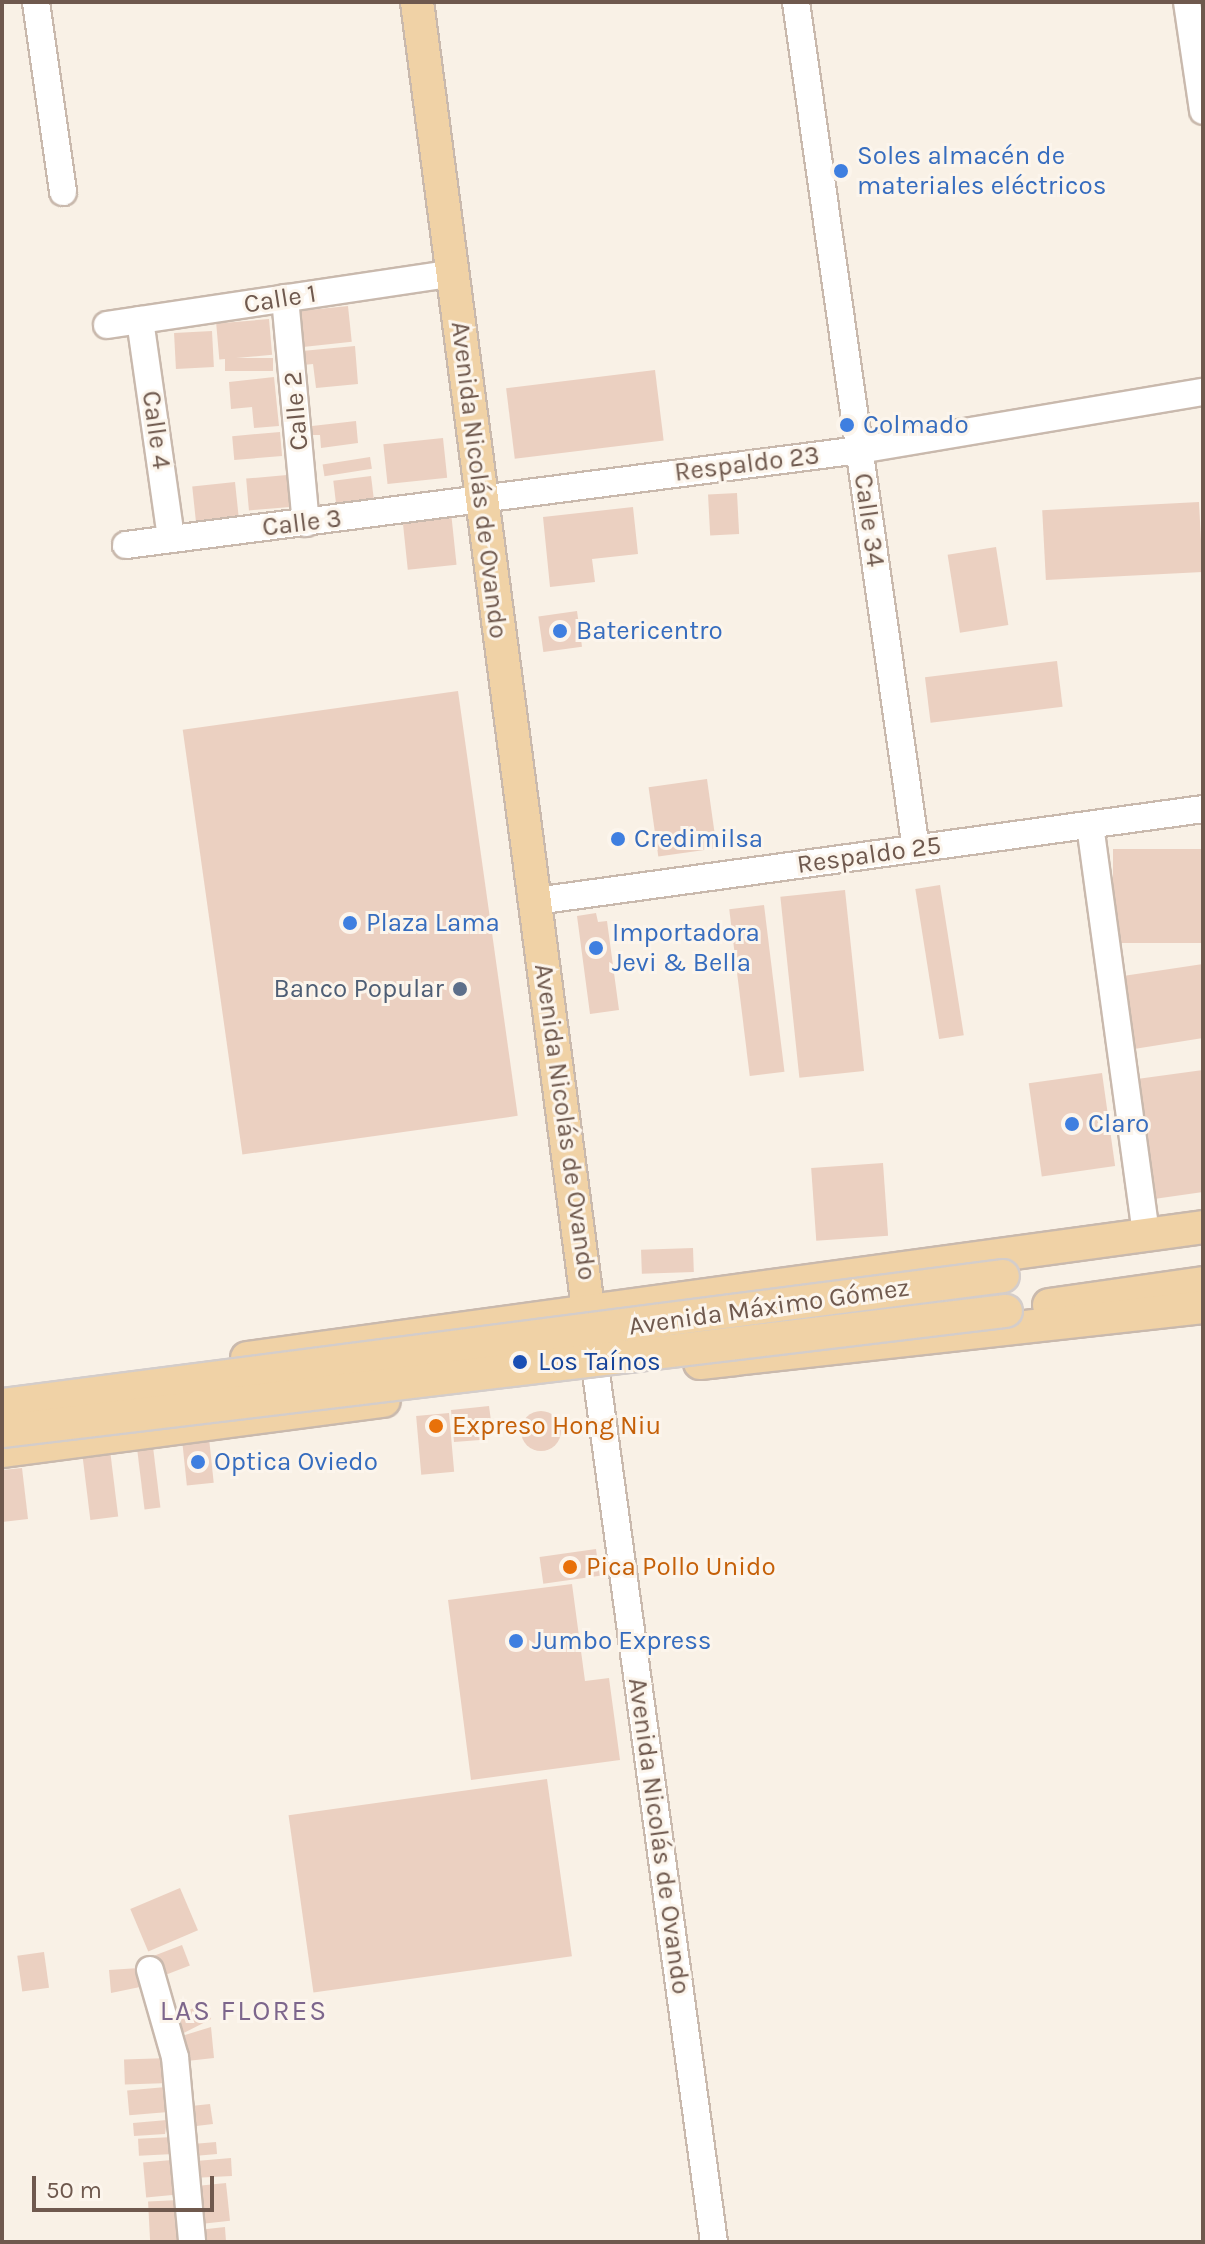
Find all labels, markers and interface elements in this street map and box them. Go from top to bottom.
place label: Soles almacén de materiales eléctricos [857,140,1106,202]
marker: Soles almacén de materiales eléctricos [832,162,850,180]
street label: Calle 1 [242,278,318,320]
street label: Avenida Nicolás de Ovando [444,320,514,640]
street label: Calle 2 [277,370,315,452]
street label: Calle 4 [135,389,177,471]
place label: Colmado [863,409,969,441]
marker: Colmado [838,416,856,434]
street label: Respaldo 23 [673,440,821,488]
street label: Calle 34 [847,471,891,569]
street label: Calle 3 [261,503,343,543]
place label: Batericentro [576,615,723,647]
marker: Batericentro [551,622,569,640]
place label: Credimilsa [634,823,763,855]
street label: Respaldo 25 [795,829,943,881]
marker: Credimilsa [609,830,627,848]
place label: Plaza Lama [366,907,500,939]
marker: Plaza Lama [341,914,359,932]
place label: Importadora Jevi & Bella [612,917,760,978]
marker: Importadora Jevi & Bella [587,939,605,957]
street label: Avenida Nicolás de Ovando [527,962,603,1282]
place label: Banco Popular [274,973,444,1005]
marker: Banco Popular [451,980,469,998]
place label: Claro [1088,1108,1149,1140]
marker: Claro [1063,1115,1081,1133]
street label: Avenida Máximo Gómez [627,1272,911,1342]
place label: Los Taínos [538,1346,661,1378]
marker: Los Taínos [509,1351,531,1373]
place label: Expreso Hong Niu [452,1410,661,1442]
marker: Expreso Hong Niu [427,1417,445,1435]
place label: Optica Oviedo [214,1446,378,1478]
marker: Optica Oviedo [189,1453,207,1471]
place label: Pica Pollo Unido [586,1551,776,1583]
marker: Pica Pollo Unido [561,1558,579,1576]
place label: Jumbo Express [532,1625,712,1657]
marker: Jumbo Express [507,1632,525,1650]
street label: Avenida Nicolás de Ovando [621,1676,697,1996]
district label: LAS FLORES [160,1994,328,2028]
scale bar [36,2160,218,2210]
text: 50 m [46,2176,102,2204]

